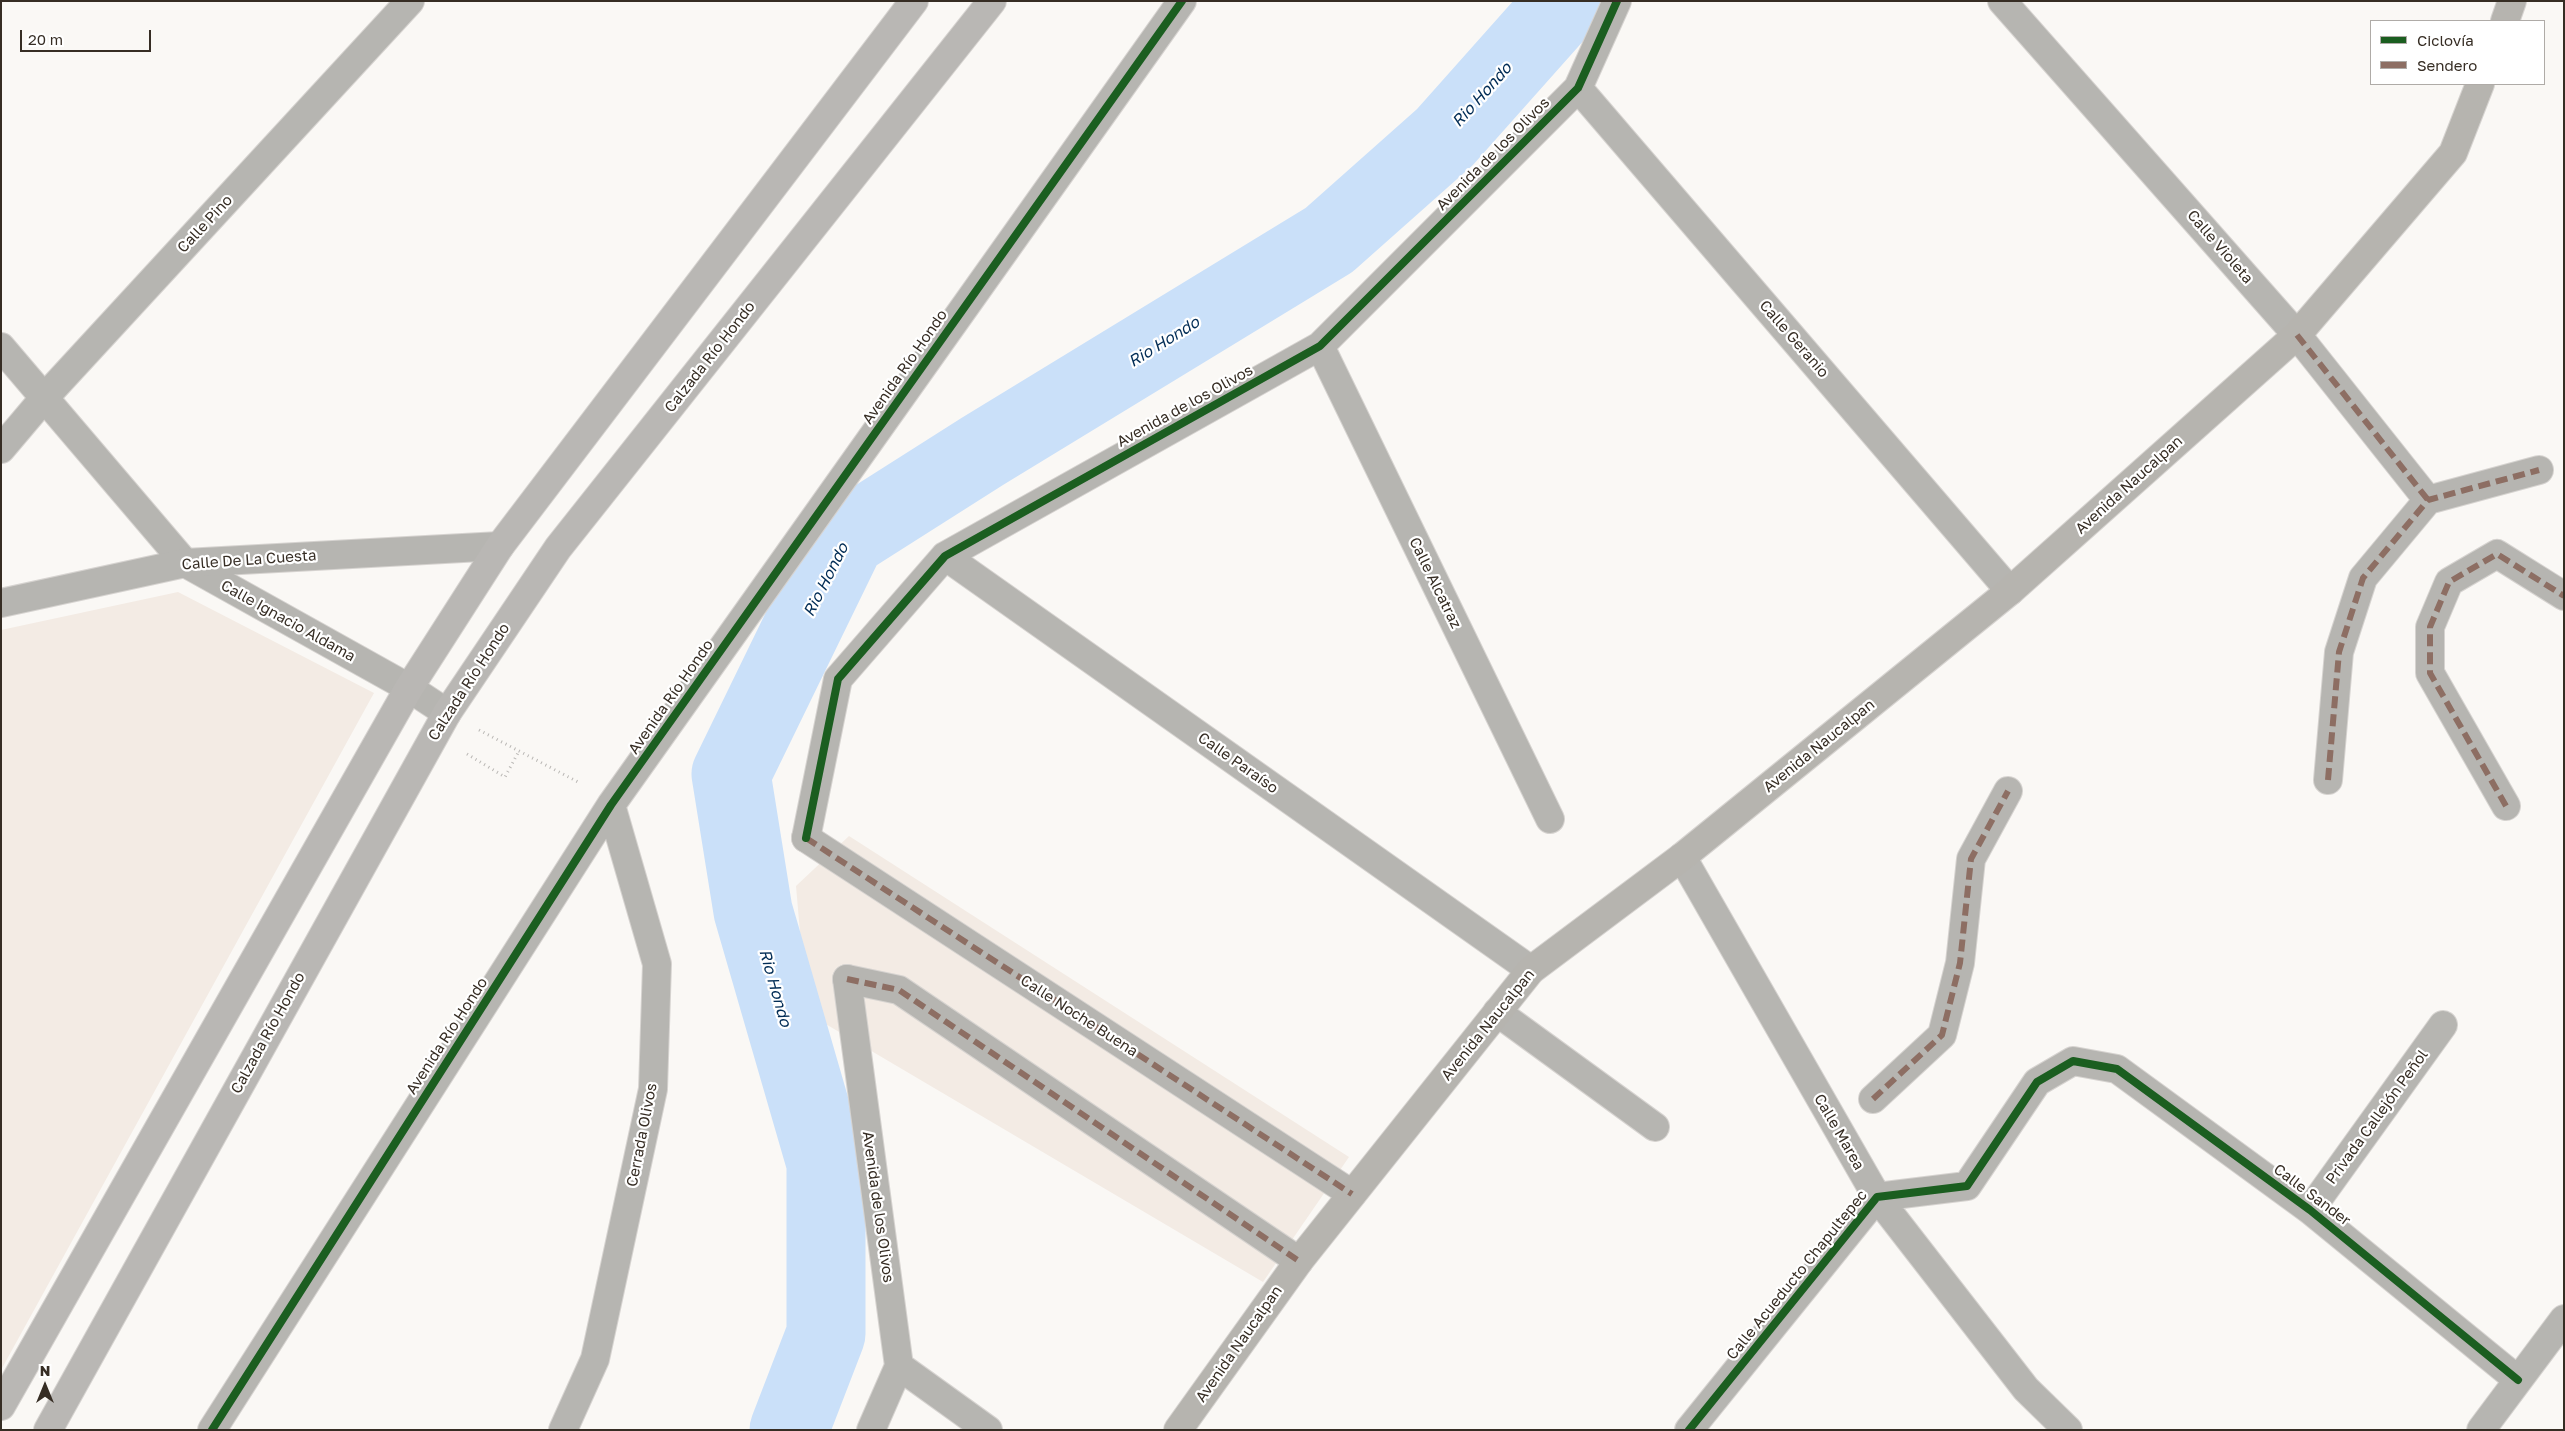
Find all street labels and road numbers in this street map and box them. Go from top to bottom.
street label: Avenida de los Olivos [1433,94,1553,214]
street label: Calle Pino [174,191,236,257]
street label: Calle Violeta [2183,207,2257,287]
street label: Calle Geranio [1756,297,1832,381]
street label: Calzada Río Hondo [661,298,759,416]
street label: Avenida Río Hondo [859,306,951,428]
street label: Avenida de los Olivos [1114,361,1256,451]
street label: Avenida Naucalpan [2072,432,2186,538]
street label: Calle Alcatraz [1405,534,1465,632]
street label: Calle De La Cuesta [181,546,317,574]
street label: Calle Ignacio Aldama [218,577,358,665]
street label: Calzada Río Hondo [424,620,514,744]
street label: Avenida Río Hondo [625,636,717,758]
street label: Avenida Naucalpan [1760,696,1878,796]
street label: Calle Paraíso [1194,729,1282,797]
street label: Avenida Naucalpan [1438,966,1538,1084]
street label: Calzada Río Hondo [227,969,309,1097]
street label: Calle Noche Buena [1017,971,1141,1061]
street label: Avenida Río Hondo [403,974,491,1098]
street label: Privada Callejón Peñol [2322,1046,2432,1188]
street label: Cerrada Olivos [623,1082,661,1188]
street label: Calle Marea [1810,1091,1868,1173]
street label: Avenida de los Olivos [858,1130,898,1284]
street label: Calle Sander [2270,1160,2354,1230]
street label: Calle Acueducto Chapultepec [1723,1187,1871,1363]
street label: Avenida Naucalpan [1192,1282,1286,1406]

